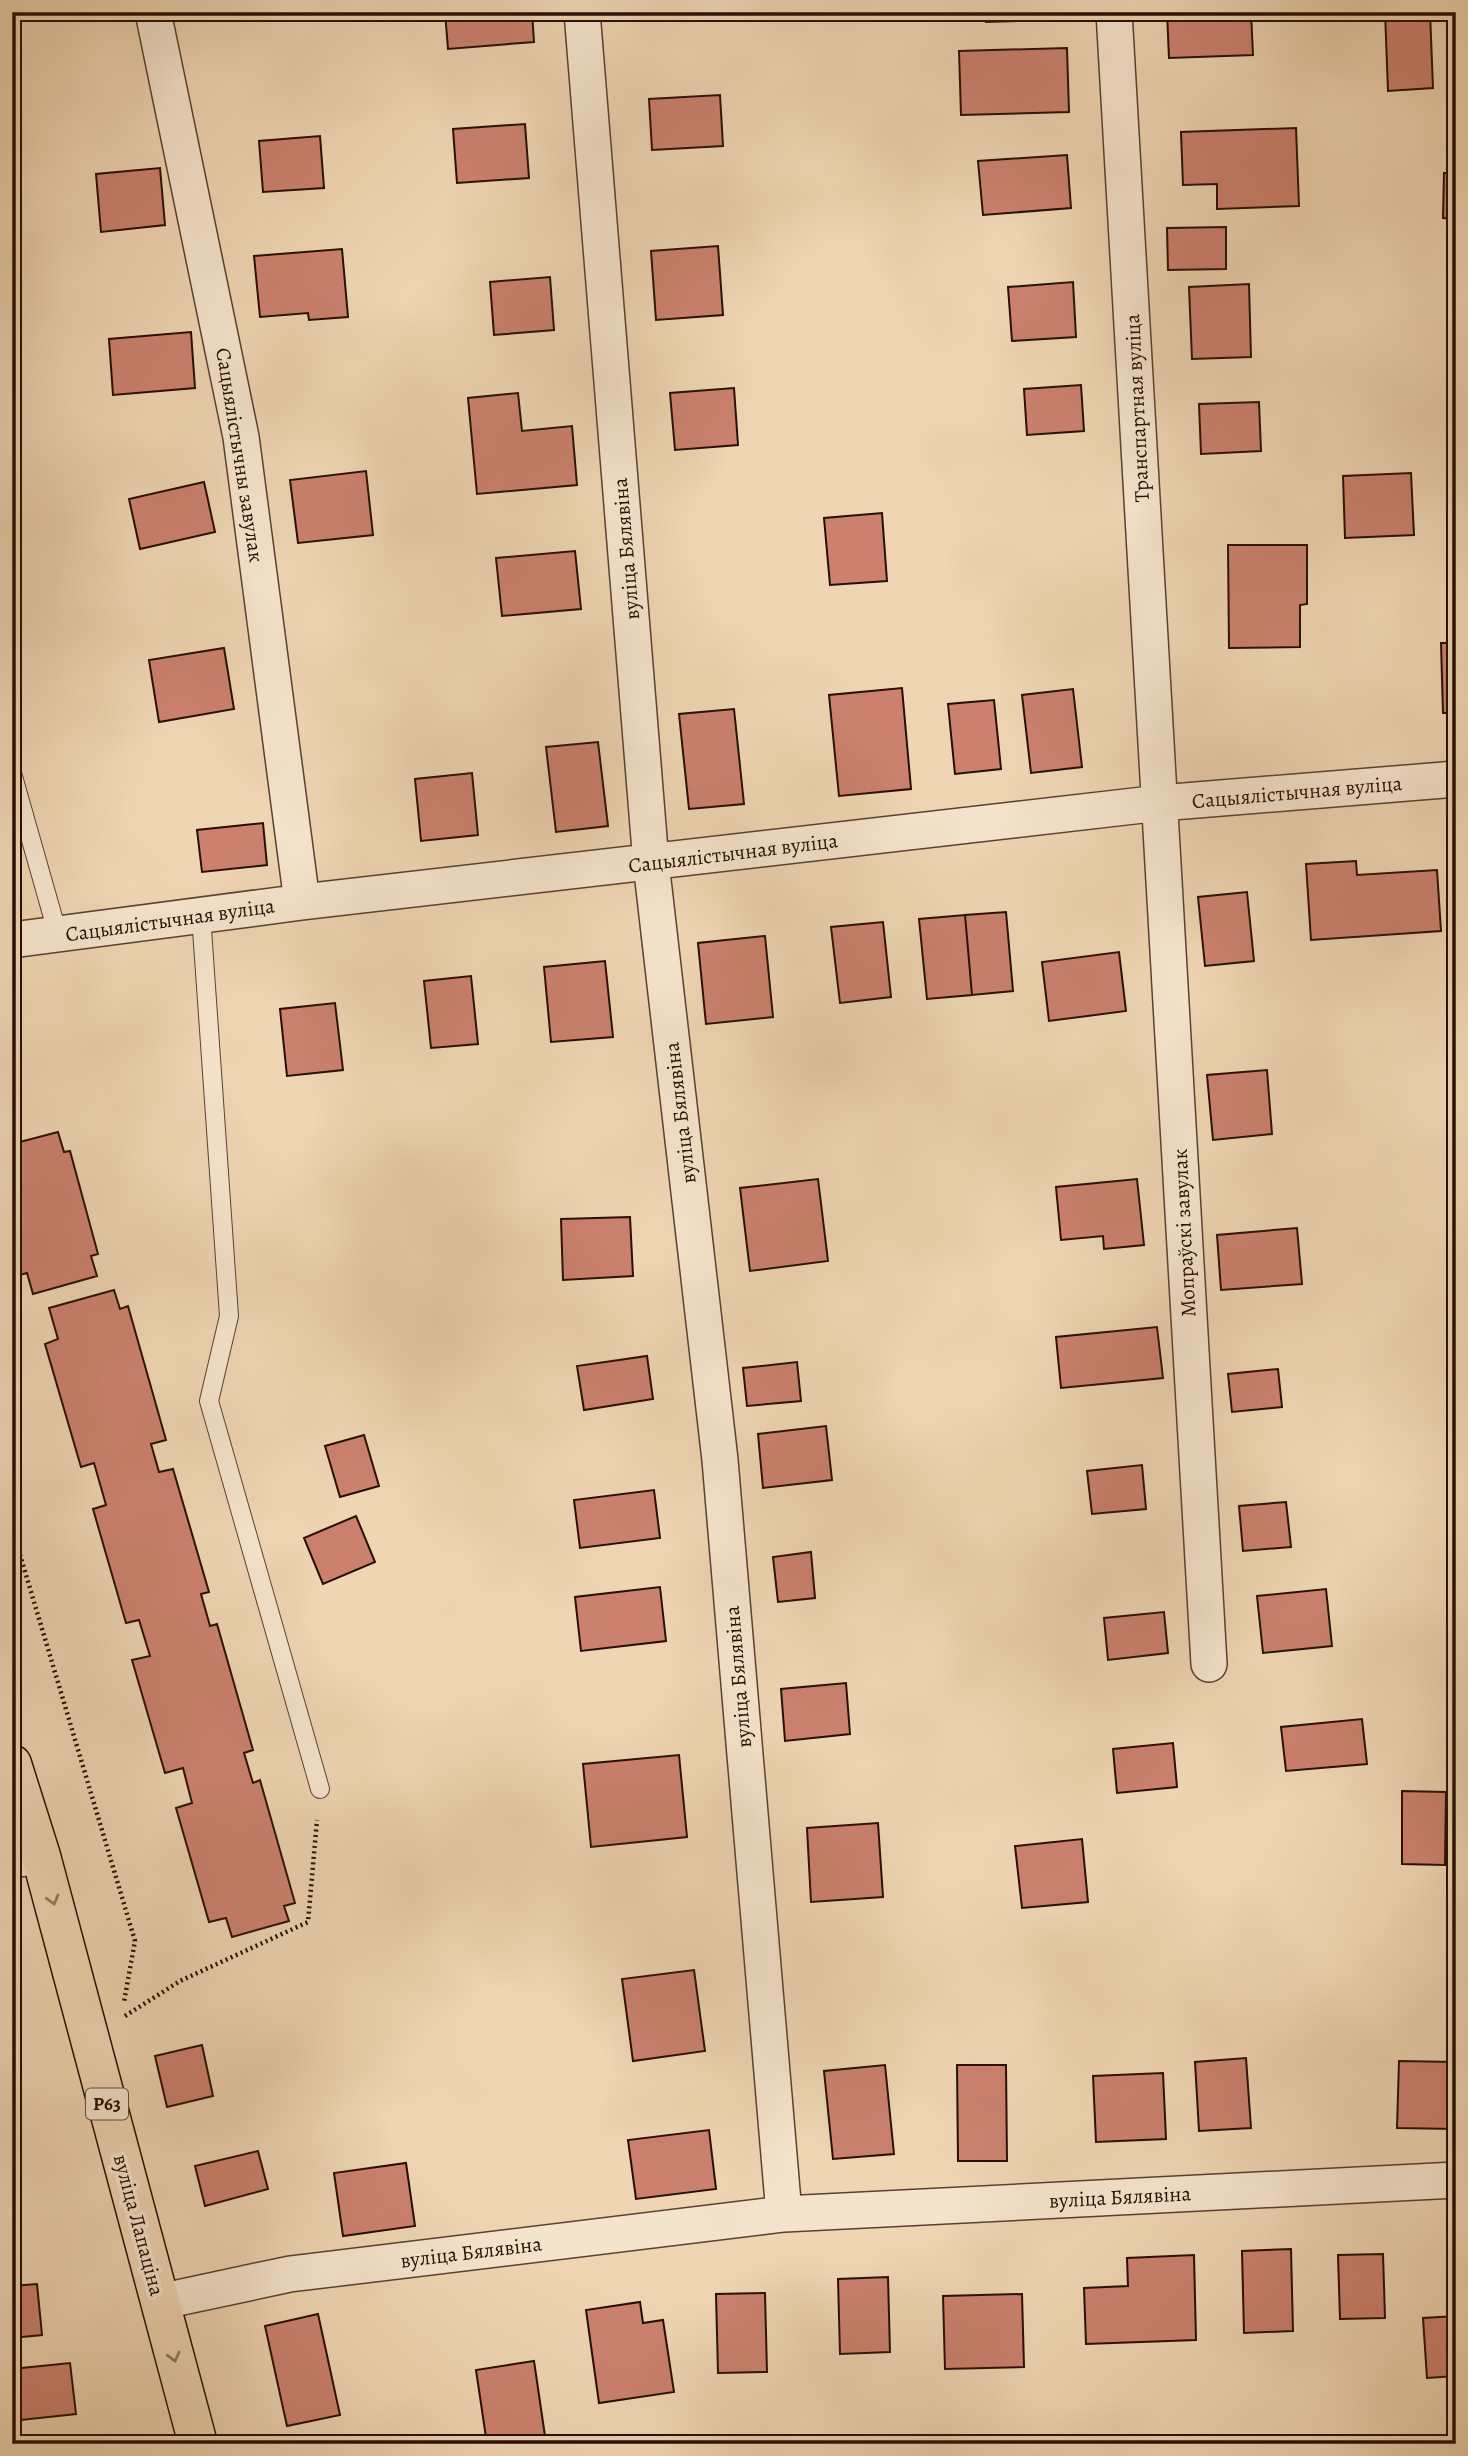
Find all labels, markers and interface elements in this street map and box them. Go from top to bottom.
street label: Транспартная вуліца [1118,313,1156,503]
street label: Сацыялістычны завулак [209,346,271,564]
street label: вуліца Бялявіна [606,477,646,621]
street label: Сацыялістычная вуліца [1191,769,1404,815]
street label: Сацыялістычная вуліца [627,826,840,880]
street label: Сацыялістычная вуліца [64,891,277,949]
street label: вуліца Бялявіна [657,1040,703,1185]
street label: Мопраўскі завулак [1166,1148,1202,1318]
street label: вуліца Бялявіна [718,1605,758,1749]
one-way arrow [45,1894,59,1906]
road number: Р63 [86,2088,128,2120]
street label: вуліца Лапаціна [107,2151,171,2299]
street label: вуліца Бялявіна [1048,2179,1192,2215]
street label: вуліца Бялявіна [399,2229,544,2275]
one-way arrow [166,2350,180,2362]

